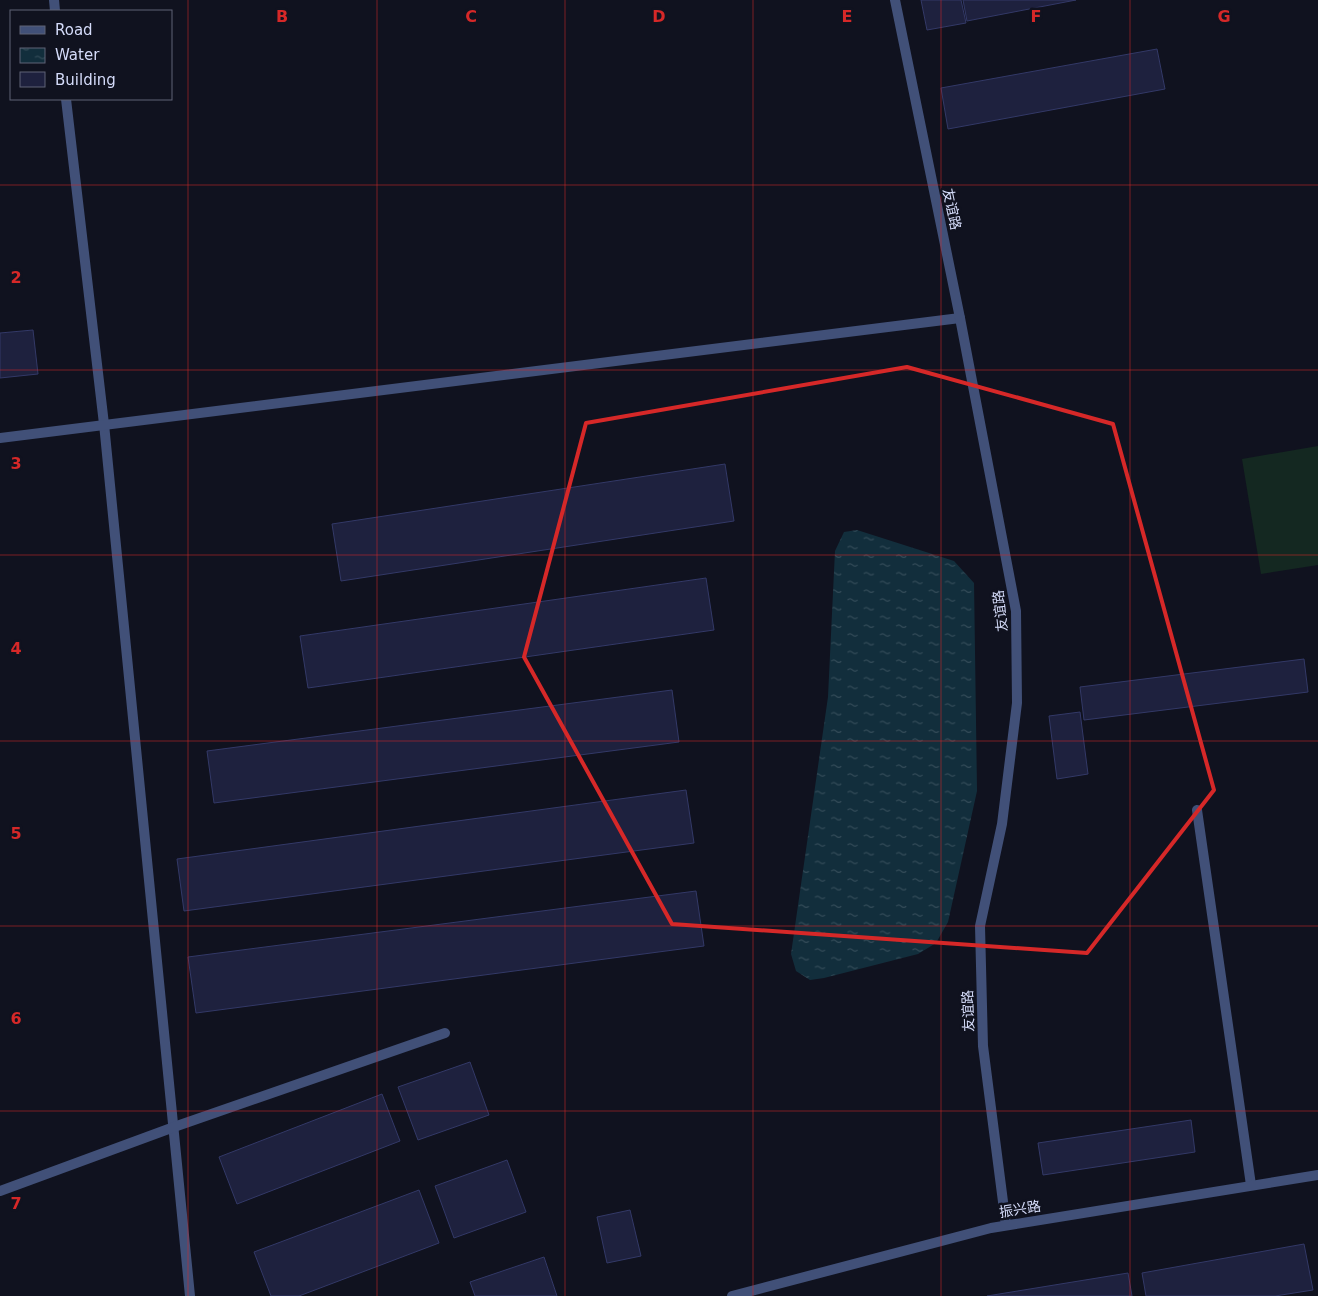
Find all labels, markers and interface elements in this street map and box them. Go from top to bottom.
text: B [276,7,288,26]
text: C [465,7,477,26]
text: D [652,7,666,26]
text: E [842,7,852,26]
text: F [1031,7,1041,26]
text: G [1217,7,1231,26]
legend [10,10,172,100]
text: Road [55,21,93,39]
text: Water [55,46,100,64]
text: Building [55,71,116,89]
street label: 友谊路 [940,187,964,231]
text: 2 [10,268,22,287]
text: 3 [10,454,22,473]
street label: 友谊路 [990,589,1010,633]
text: 4 [10,639,22,658]
text: 5 [10,824,22,843]
street label: 友谊路 [959,990,977,1032]
text: 6 [10,1009,22,1028]
text: 7 [10,1194,22,1213]
street label: 振兴路 [998,1198,1042,1220]

